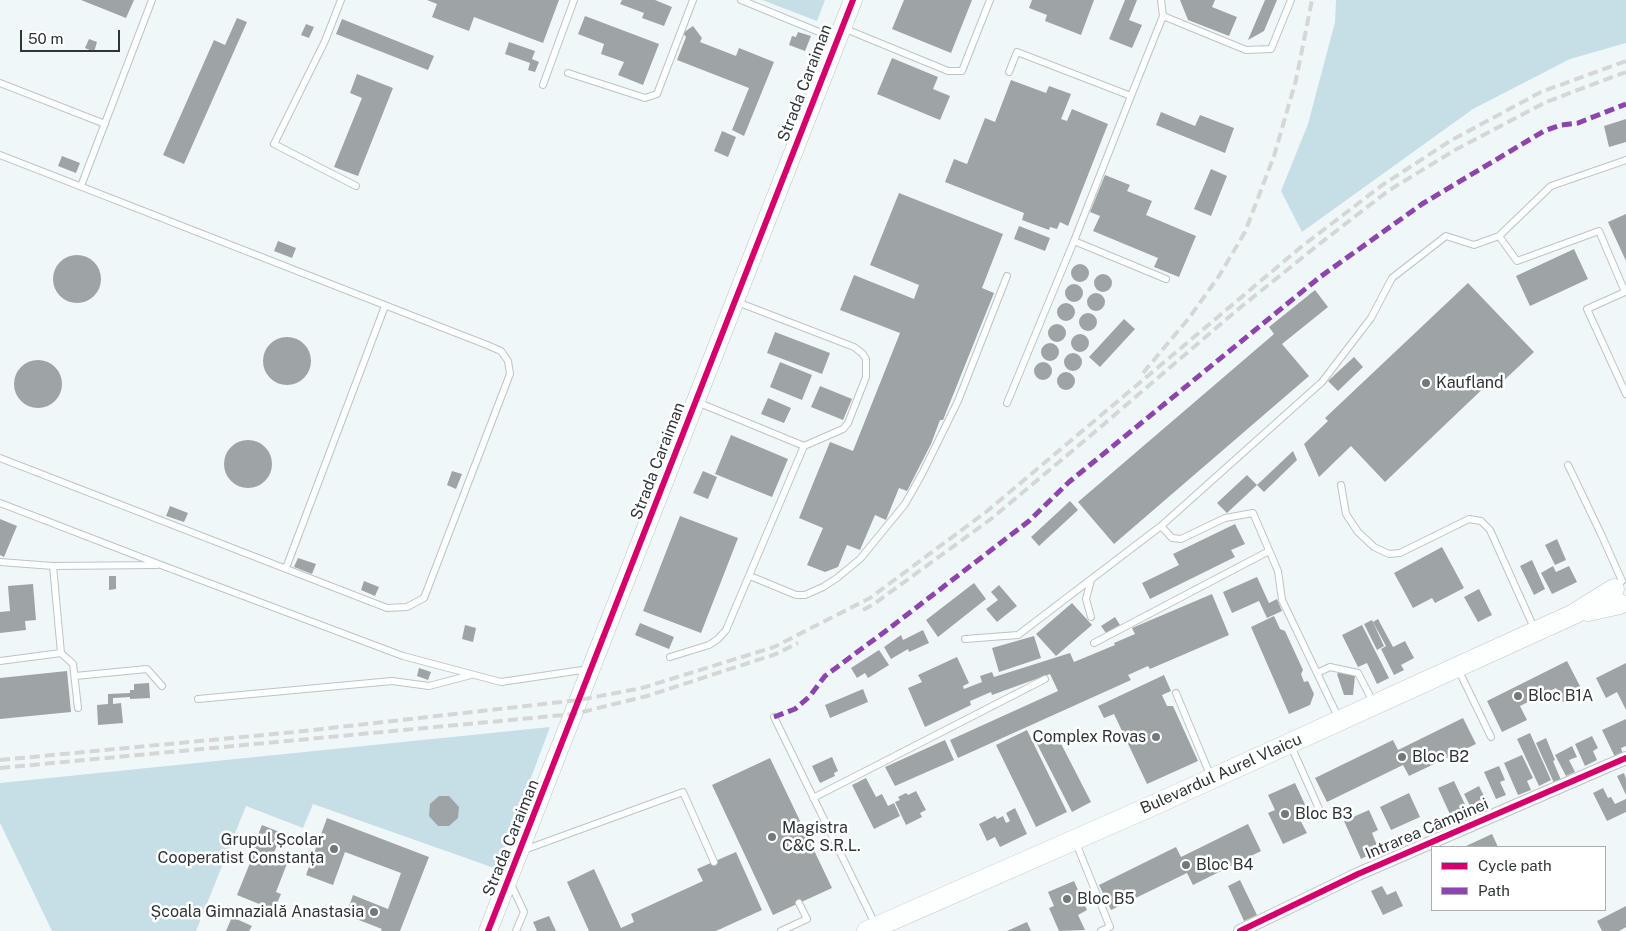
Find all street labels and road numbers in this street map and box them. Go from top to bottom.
street label: Strada Caraiman [774,22,836,144]
street label: Strada Caraiman [627,400,689,522]
street label: Bulevardul Aurel Vlaicu [1137,730,1305,818]
street label: Strada Caraiman [479,777,543,899]
street label: Intrarea Câmpinei [1363,794,1491,864]

